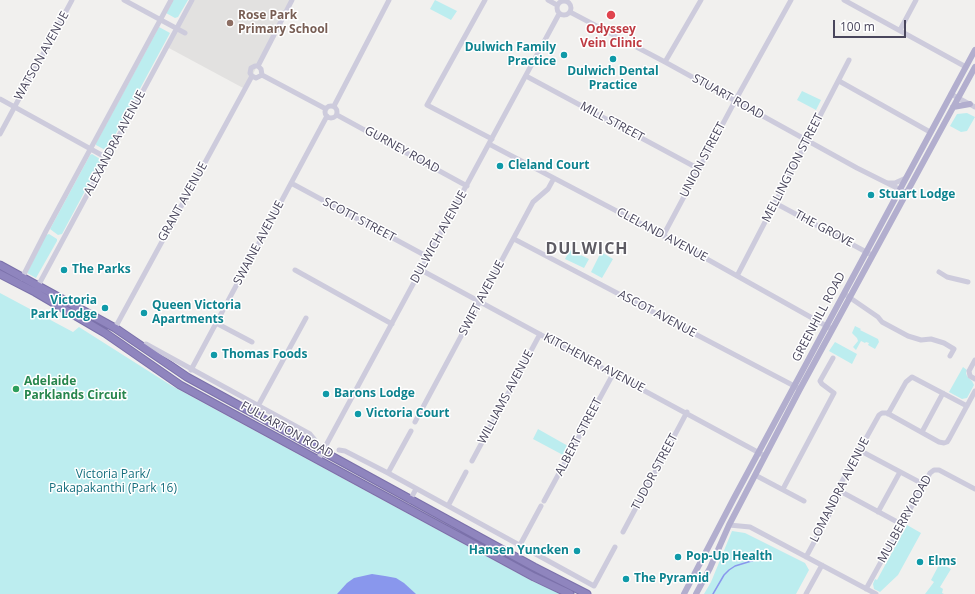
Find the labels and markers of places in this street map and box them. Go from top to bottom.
place label: Rose Park Primary School [238,9,328,37]
marker: Odyssey Vein Clinic [605,9,617,21]
marker: Rose Park Primary School [225,18,235,28]
place label: Odyssey Vein Clinic [580,23,642,51]
place label: Dulwich Family Practice [465,41,556,69]
marker: Dulwich Family Practice [559,50,569,60]
marker: Dulwich Dental Practice [608,54,618,64]
place label: Dulwich Dental Practice [567,65,659,93]
place label: Cleland Court [508,159,590,173]
marker: Cleland Court [495,161,505,171]
place label: Stuart Lodge [879,188,955,202]
marker: Stuart Lodge [866,190,876,200]
place label: The Parks [72,263,131,277]
marker: The Parks [59,265,69,275]
place label: Victoria Park Lodge [31,294,97,322]
place label: Queen Victoria Apartments [152,299,241,327]
marker: Victoria Park Lodge [100,303,110,313]
marker: Queen Victoria Apartments [139,308,149,318]
place label: Thomas Foods [222,348,307,362]
marker: Thomas Foods [209,350,219,360]
place label: Adelaide Parklands Circuit [24,375,127,403]
marker: Adelaide Parklands Circuit [11,384,21,394]
place label: Barons Lodge [334,387,415,401]
marker: Barons Lodge [321,389,331,399]
place label: Victoria Court [366,407,449,421]
marker: Victoria Court [353,409,363,419]
place label: Hansen Yuncken [469,544,569,558]
marker: Hansen Yuncken [572,546,582,556]
place label: Pop-Up Health [686,550,772,564]
marker: Pop-Up Health [673,552,683,562]
place label: Elms [928,555,956,569]
marker: Elms [915,557,925,567]
place label: The Pyramid [634,572,709,586]
marker: The Pyramid [621,574,631,584]

